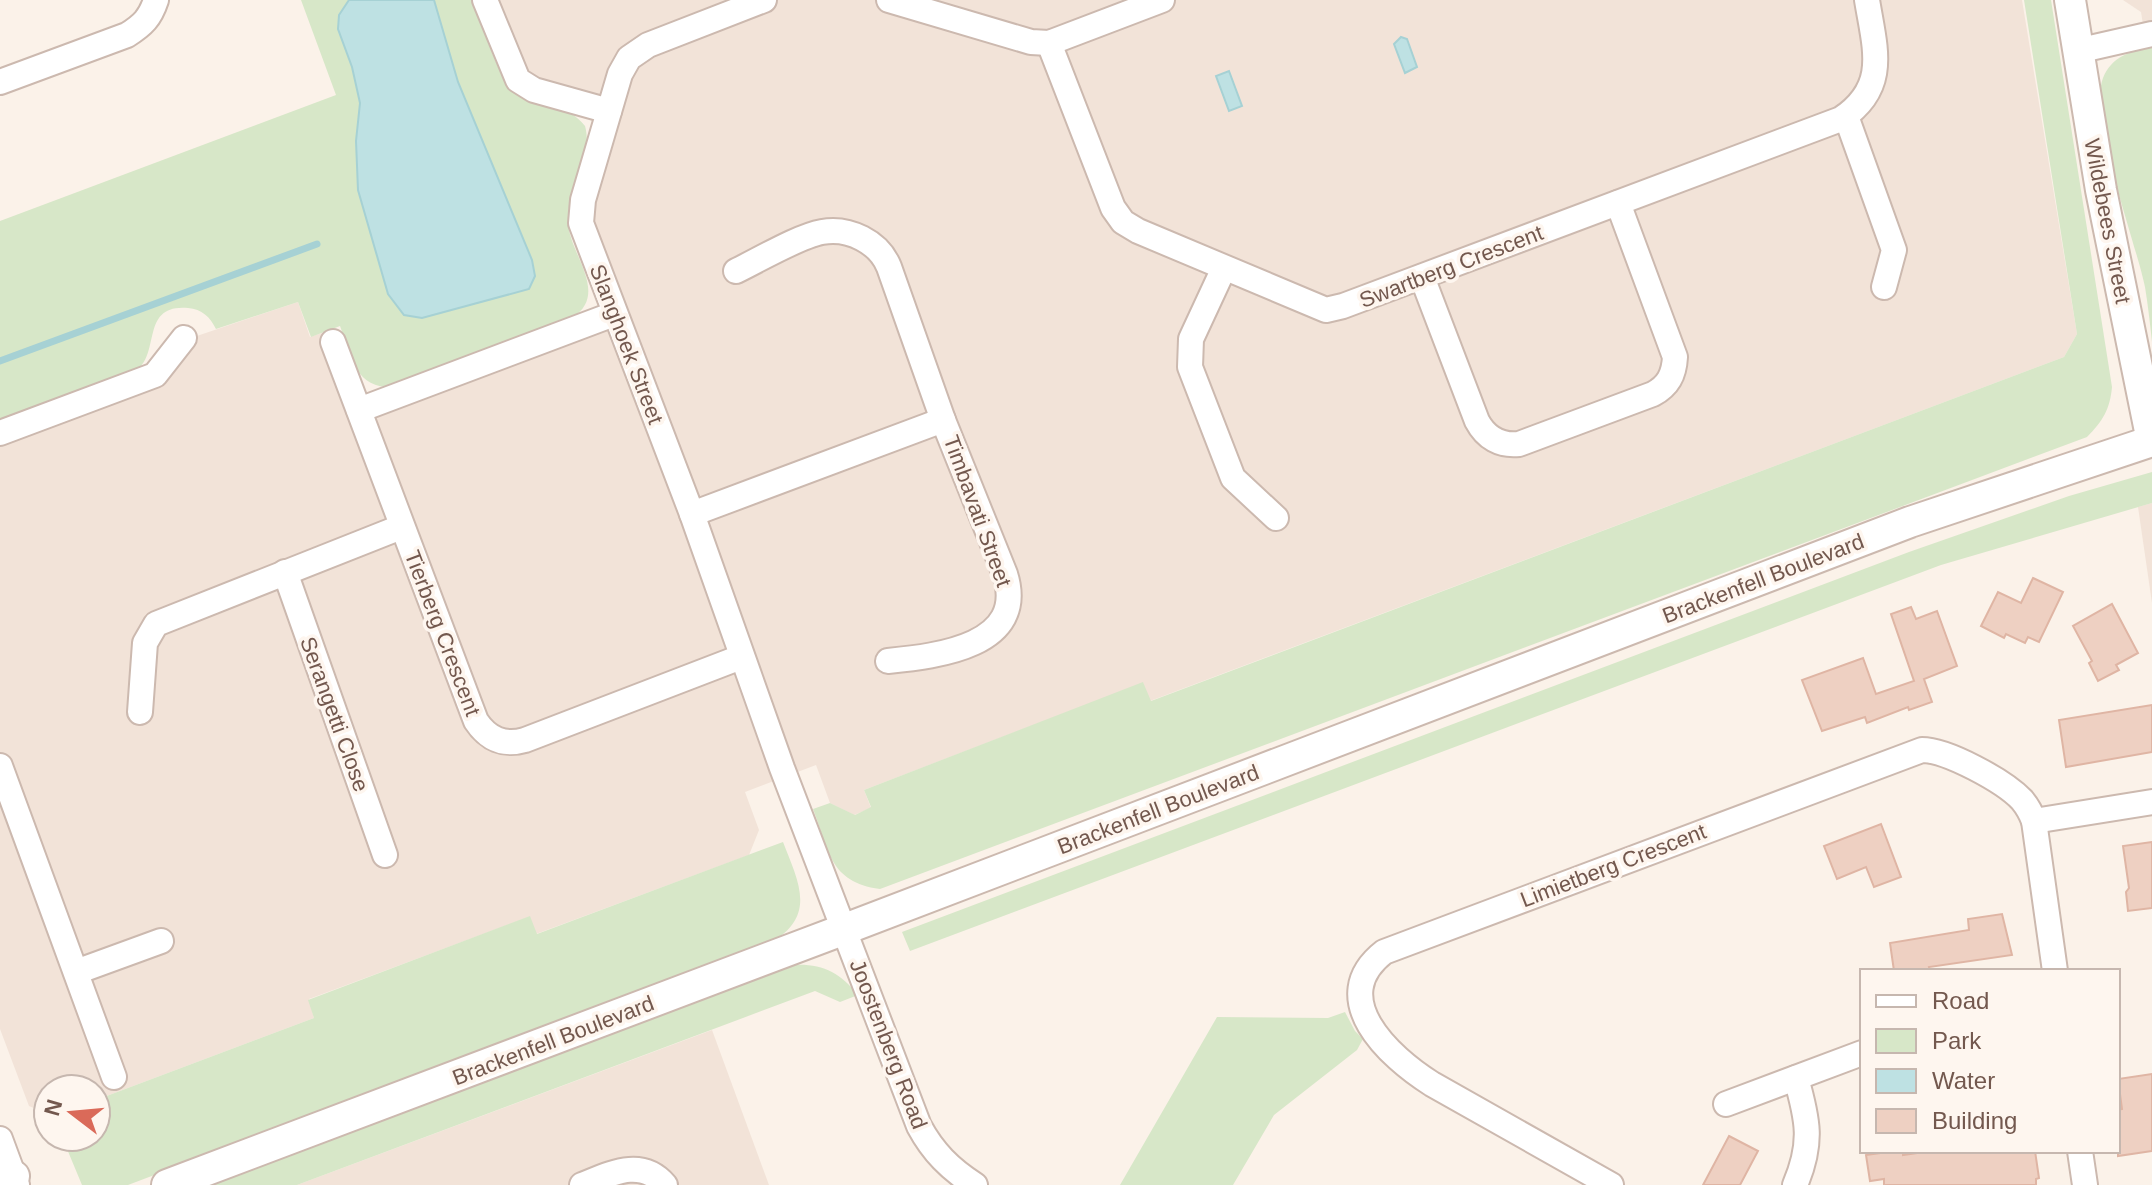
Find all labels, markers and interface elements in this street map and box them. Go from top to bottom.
street label: Wildebees Street [2079,136,2136,306]
street label: Swartberg Crescent [1356,220,1546,313]
street label: Slanghoek Street [585,261,668,427]
street label: Timbavati Street [939,432,1017,590]
street label: Brackenfell Boulevard [1659,528,1868,628]
street label: Tierberg Crescent [399,547,486,719]
street label: Serangetti Close [295,633,374,795]
street label: Brackenfell Boulevard [1054,759,1263,859]
street label: Limietberg Crescent [1517,819,1710,912]
street label: Joostenberg Road [845,956,932,1133]
legend [1860,969,2120,1153]
text: Road [1932,987,1989,1014]
street label: Brackenfell Boulevard [449,990,658,1090]
text: Park [1932,1027,1982,1054]
text: Water [1932,1067,1995,1094]
north arrow [32,1073,112,1153]
text: N [39,1097,67,1119]
text: Building [1932,1107,2017,1134]

